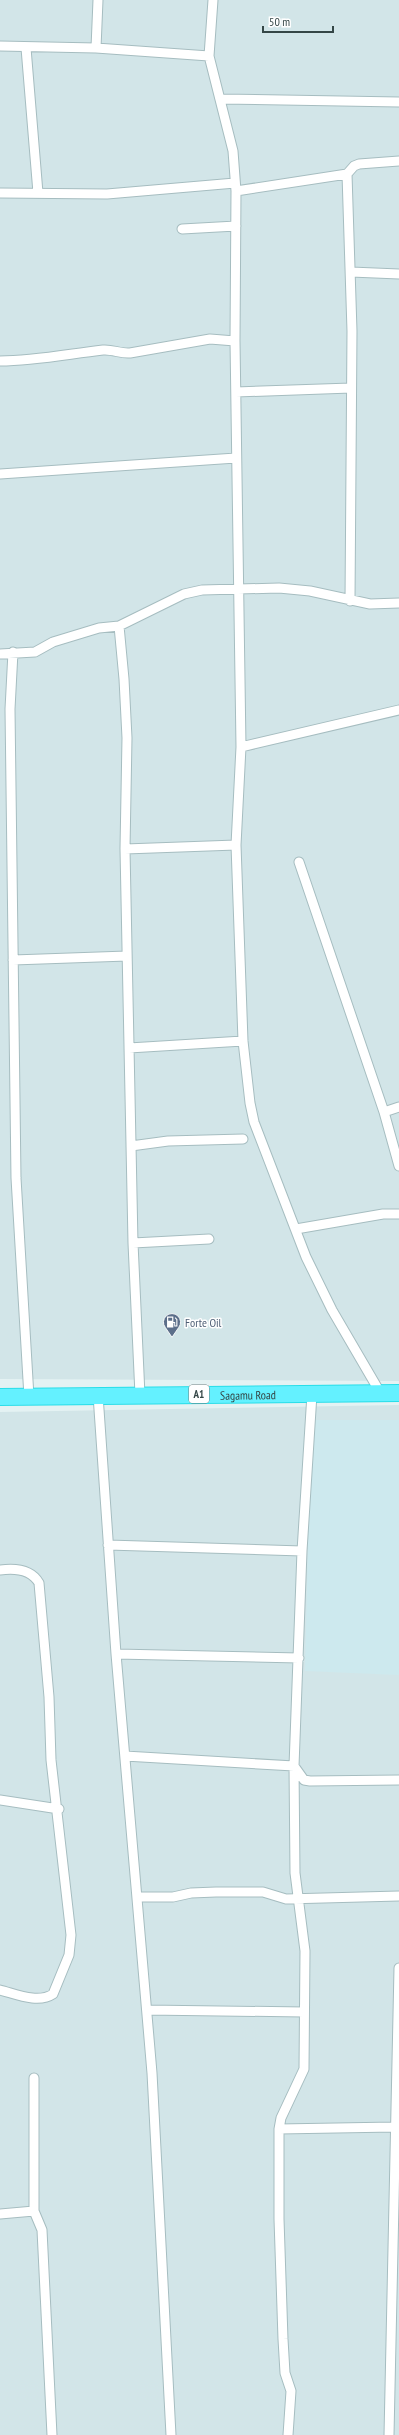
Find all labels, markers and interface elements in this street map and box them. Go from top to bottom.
scale bar [263,8,333,34]
text: 50 m [269,14,290,29]
fuel station icon: Forte Oil [162,1312,182,1337]
place label: Forte Oil [185,1315,222,1330]
road number: A1 [189,1385,209,1403]
street label: Sagamu Road [220,1387,276,1402]

